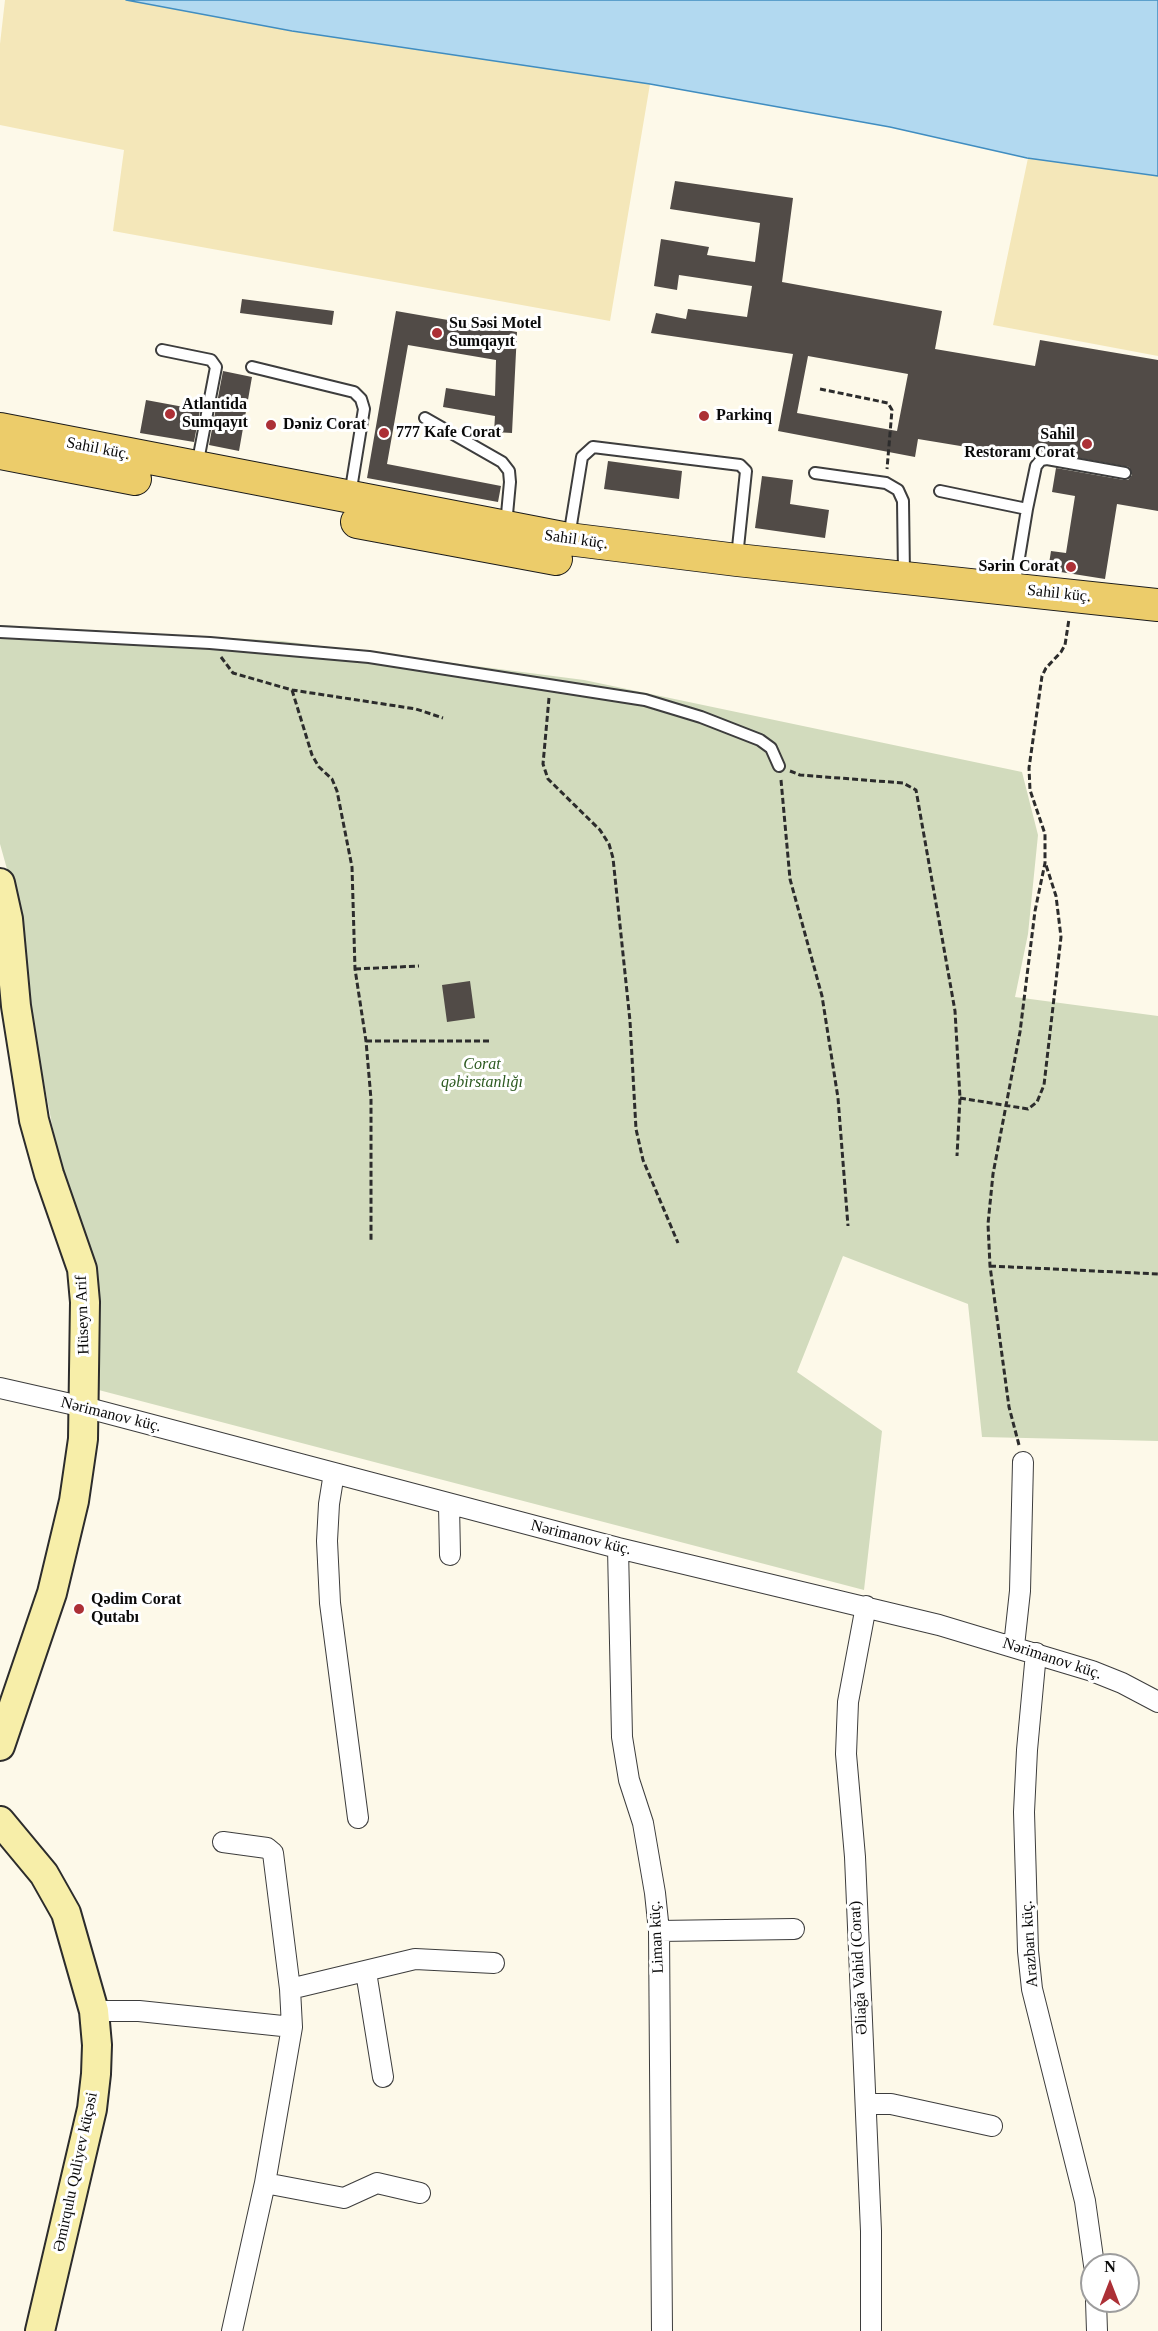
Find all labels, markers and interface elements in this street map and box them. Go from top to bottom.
place label: Su Səsi Motel Sumqayıt [449,314,541,352]
marker: Su Səsi Motel Sumqayıt [430,326,444,340]
place label: Atlantida Sumqayıt [182,395,248,433]
place label: Parkinq [716,406,772,426]
marker: Atlantida Sumqayıt [163,407,177,421]
marker: Parkinq [697,409,711,423]
place label: Dəniz Corat [283,415,366,435]
marker: Dəniz Corat [264,418,278,432]
place label: 777 Kafe Corat [396,423,501,443]
place label: Sahil Restoranı Corat [964,425,1075,463]
marker: 777 Kafe Corat [377,426,391,440]
street label: Sahil küç. [65,433,131,465]
marker: Sahil Restoranı Corat [1080,437,1094,451]
street label: Sahil küç. [543,526,609,554]
place label: Sərin Corat [979,557,1059,577]
marker: Sərin Corat [1064,560,1078,574]
street label: Sahil küç. [1026,581,1092,607]
park label: Corat qəbirstanlığı [441,1055,523,1093]
street label: Hüseyn Arif [72,1275,94,1355]
street label: Nərimanov küç. [59,1393,163,1437]
street label: Nərimanov küç. [529,1516,633,1560]
place label: Qədim Corat Qutabı [91,1590,181,1628]
marker: Qədim Corat Qutabı [72,1602,86,1616]
street label: Nərimanov küç. [1000,1634,1104,1684]
street label: Liman küç. [646,1900,668,1974]
street label: Əliağa Vahid (Corat) [846,1900,872,2036]
street label: Arazbarı küç. [1017,1900,1043,1988]
street label: Əmirqulu Quliyev küçəsi [50,2090,102,2254]
north arrow [1080,2253,1140,2313]
text: N [1104,2258,1116,2275]

